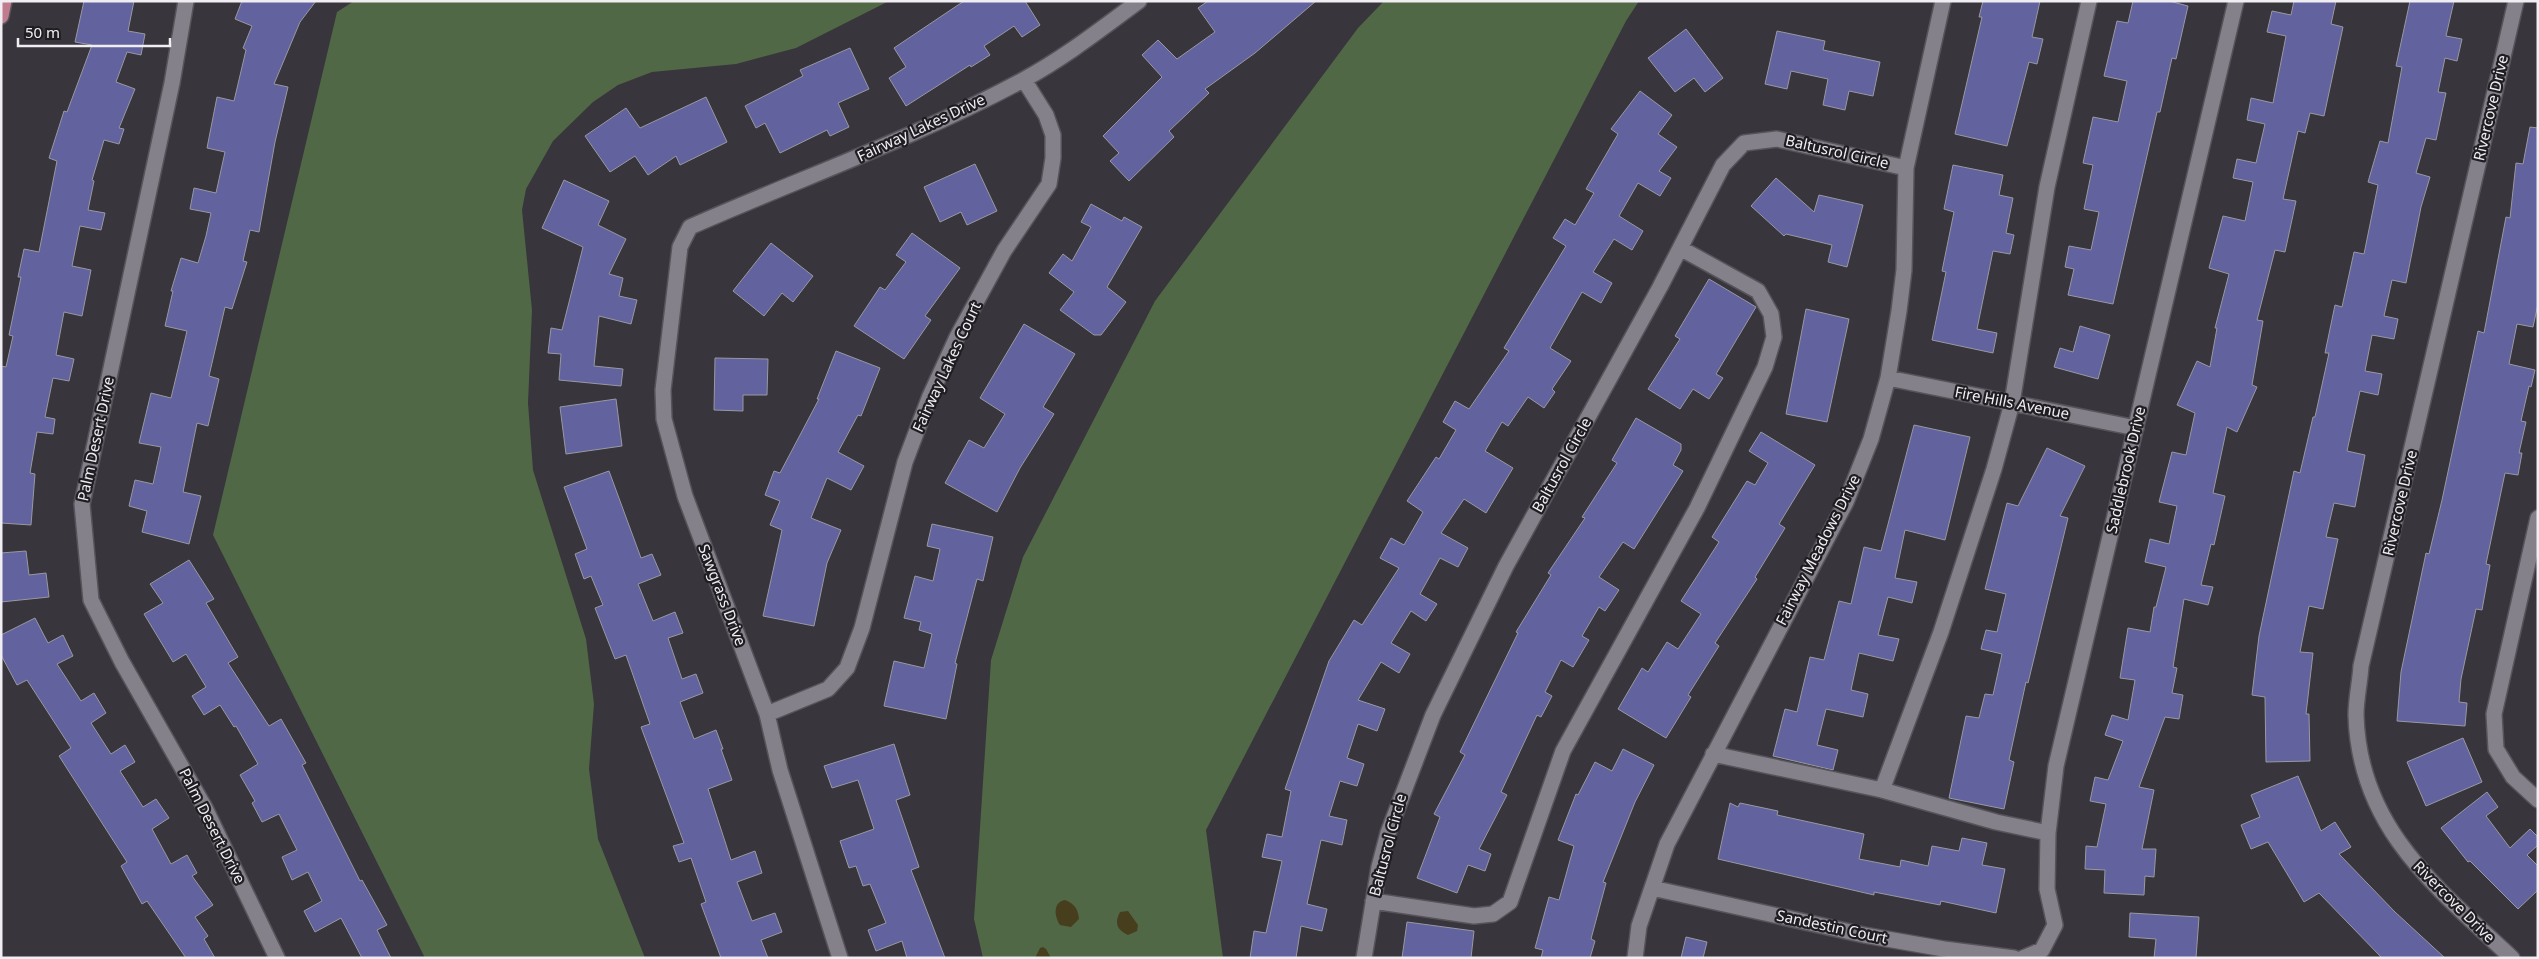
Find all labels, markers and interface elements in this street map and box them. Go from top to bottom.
scale bar [18,15,170,47]
text: 50 m [25,22,60,42]
street label: Rivercove Drive [2468,53,2512,163]
street label: Fairway Lakes Drive [853,89,988,166]
street label: Baltusrol Circle [1784,129,1891,173]
street label: Fairway Lakes Court [907,298,985,435]
street label: Palm Desert Drive [72,375,118,503]
street label: Fire Hills Avenue [1953,381,2071,423]
street label: Saddlebrook Drive [2101,404,2149,535]
street label: Baltusrol Circle [1527,414,1595,515]
street label: Rivercove Drive [2377,448,2421,558]
street label: Fairway Meadows Drive [1770,471,1864,628]
street label: Sawgrass Drive [694,541,752,648]
street label: Palm Desert Drive [175,764,251,887]
street label: Baltusrol Circle [1364,791,1410,898]
street label: Rivercove Drive [2409,856,2500,947]
street label: Sandestin Court [1775,905,1890,948]

